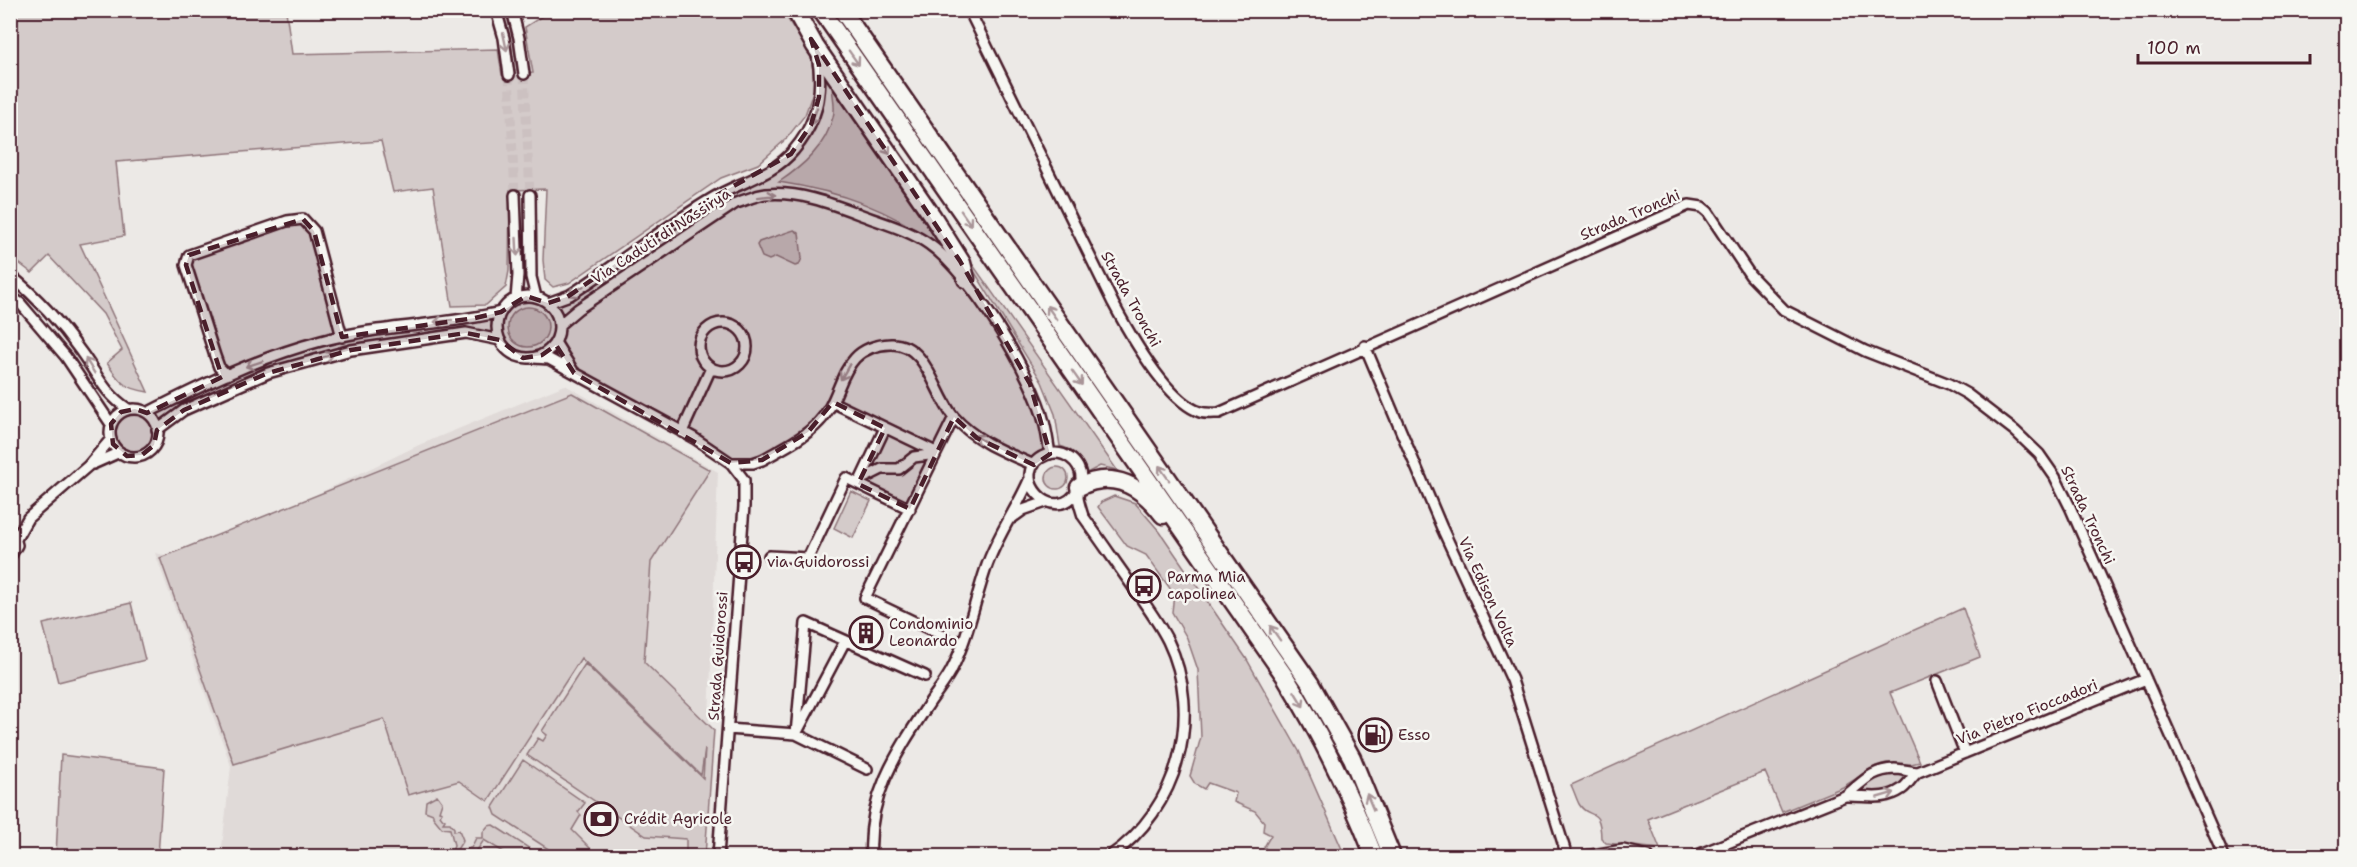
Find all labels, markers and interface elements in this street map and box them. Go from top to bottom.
scale bar [2138,27,2310,65]
one-way arrow [500,32,511,52]
text: 100 m [2147,36,2201,60]
one-way arrow [848,50,860,66]
one-way arrow [807,106,818,125]
one-way arrow [879,138,891,154]
street label: Via Caduti di Nassirya [587,183,735,289]
street label: Strada Tronchi [1577,185,1683,245]
one-way arrow [756,190,776,201]
one-way arrow [960,210,972,226]
one-way arrow [512,237,523,257]
street label: Strada Tronchi [1096,247,1166,351]
one-way arrow [568,285,585,297]
one-way arrow [1046,305,1058,321]
one-way arrow [434,316,454,327]
one-way arrow [315,351,334,362]
one-way arrow [84,358,96,375]
one-way arrow [245,360,264,371]
one-way arrow [839,363,851,380]
one-way arrow [1071,370,1083,386]
one-way arrow [974,434,990,446]
street label: Strada Tronchi [2056,462,2120,568]
one-way arrow [1158,465,1170,481]
street label: Via Edison Volta [1454,534,1523,651]
bus stop icon: via Guidorossi [726,544,762,580]
place label: via Guidorossi [767,552,869,572]
place label: Parma Mia capolinea [1167,567,1246,604]
bus stop icon: Parma Mia capolinea [1126,568,1162,604]
street label: Strada Guidorossi [703,591,733,721]
place label: Condominio Leonardo [889,614,973,651]
building icon: Condominio Leonardo [848,615,884,651]
one-way arrow [1269,625,1281,641]
street label: Via Pietro Fioccadori [1953,675,2101,749]
one-way arrow [1293,690,1305,707]
fuel station icon: Esso [1357,717,1393,753]
place label: Esso [1398,725,1430,745]
one-way arrow [1876,789,1895,800]
one-way arrow [1364,794,1375,812]
bank icon: Crédit Agricole [583,801,619,837]
place label: Crédit Agricole [624,809,732,829]

